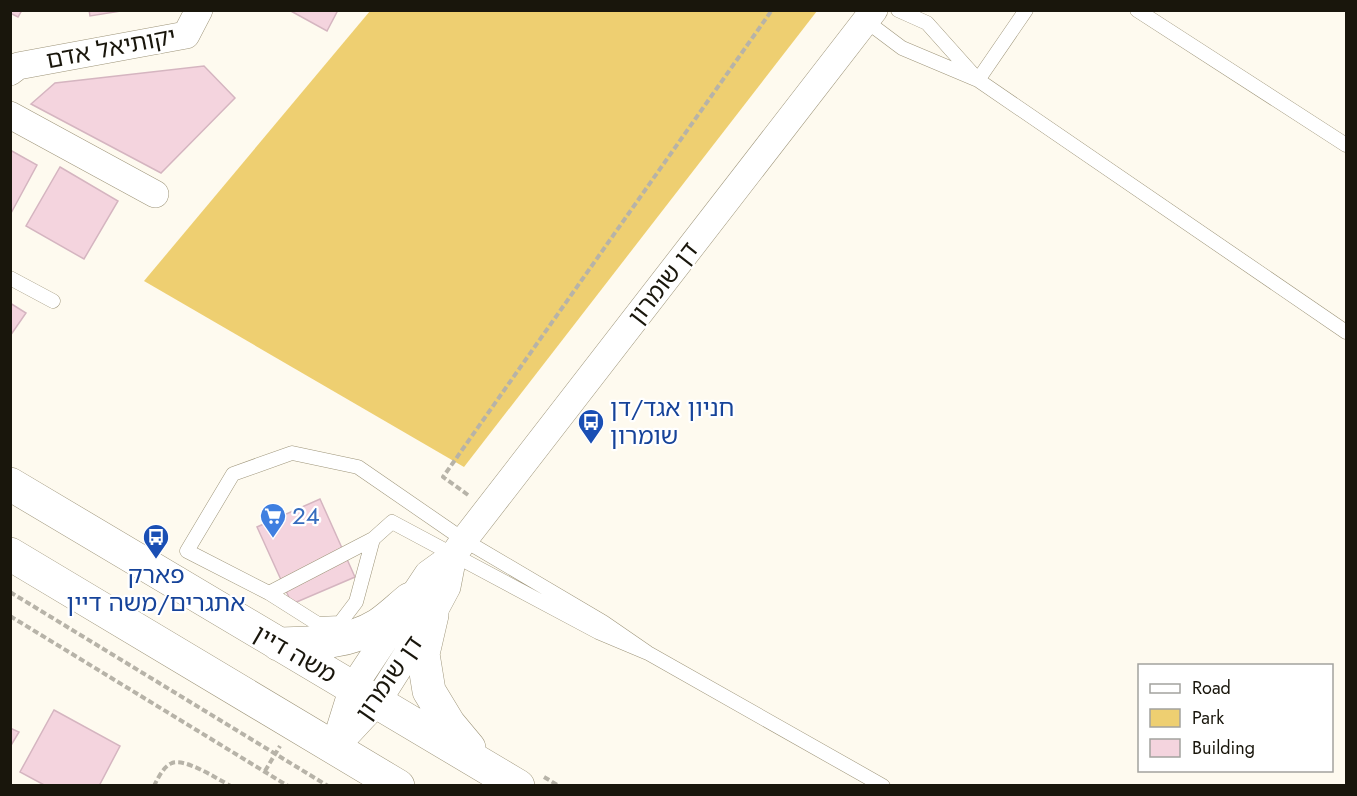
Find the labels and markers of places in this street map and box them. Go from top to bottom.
place label: חניון אגד/דן שומרון [610,390,734,453]
bus stop icon: חניון אגד/דן שומרון [576,407,606,445]
place label: 24 [292,498,320,533]
supermarket icon: 24 [258,501,288,539]
bus stop icon: פארק אתגרים/משה דיין [141,522,171,560]
place label: פארק אתגרים/משה דיין [67,557,245,620]

